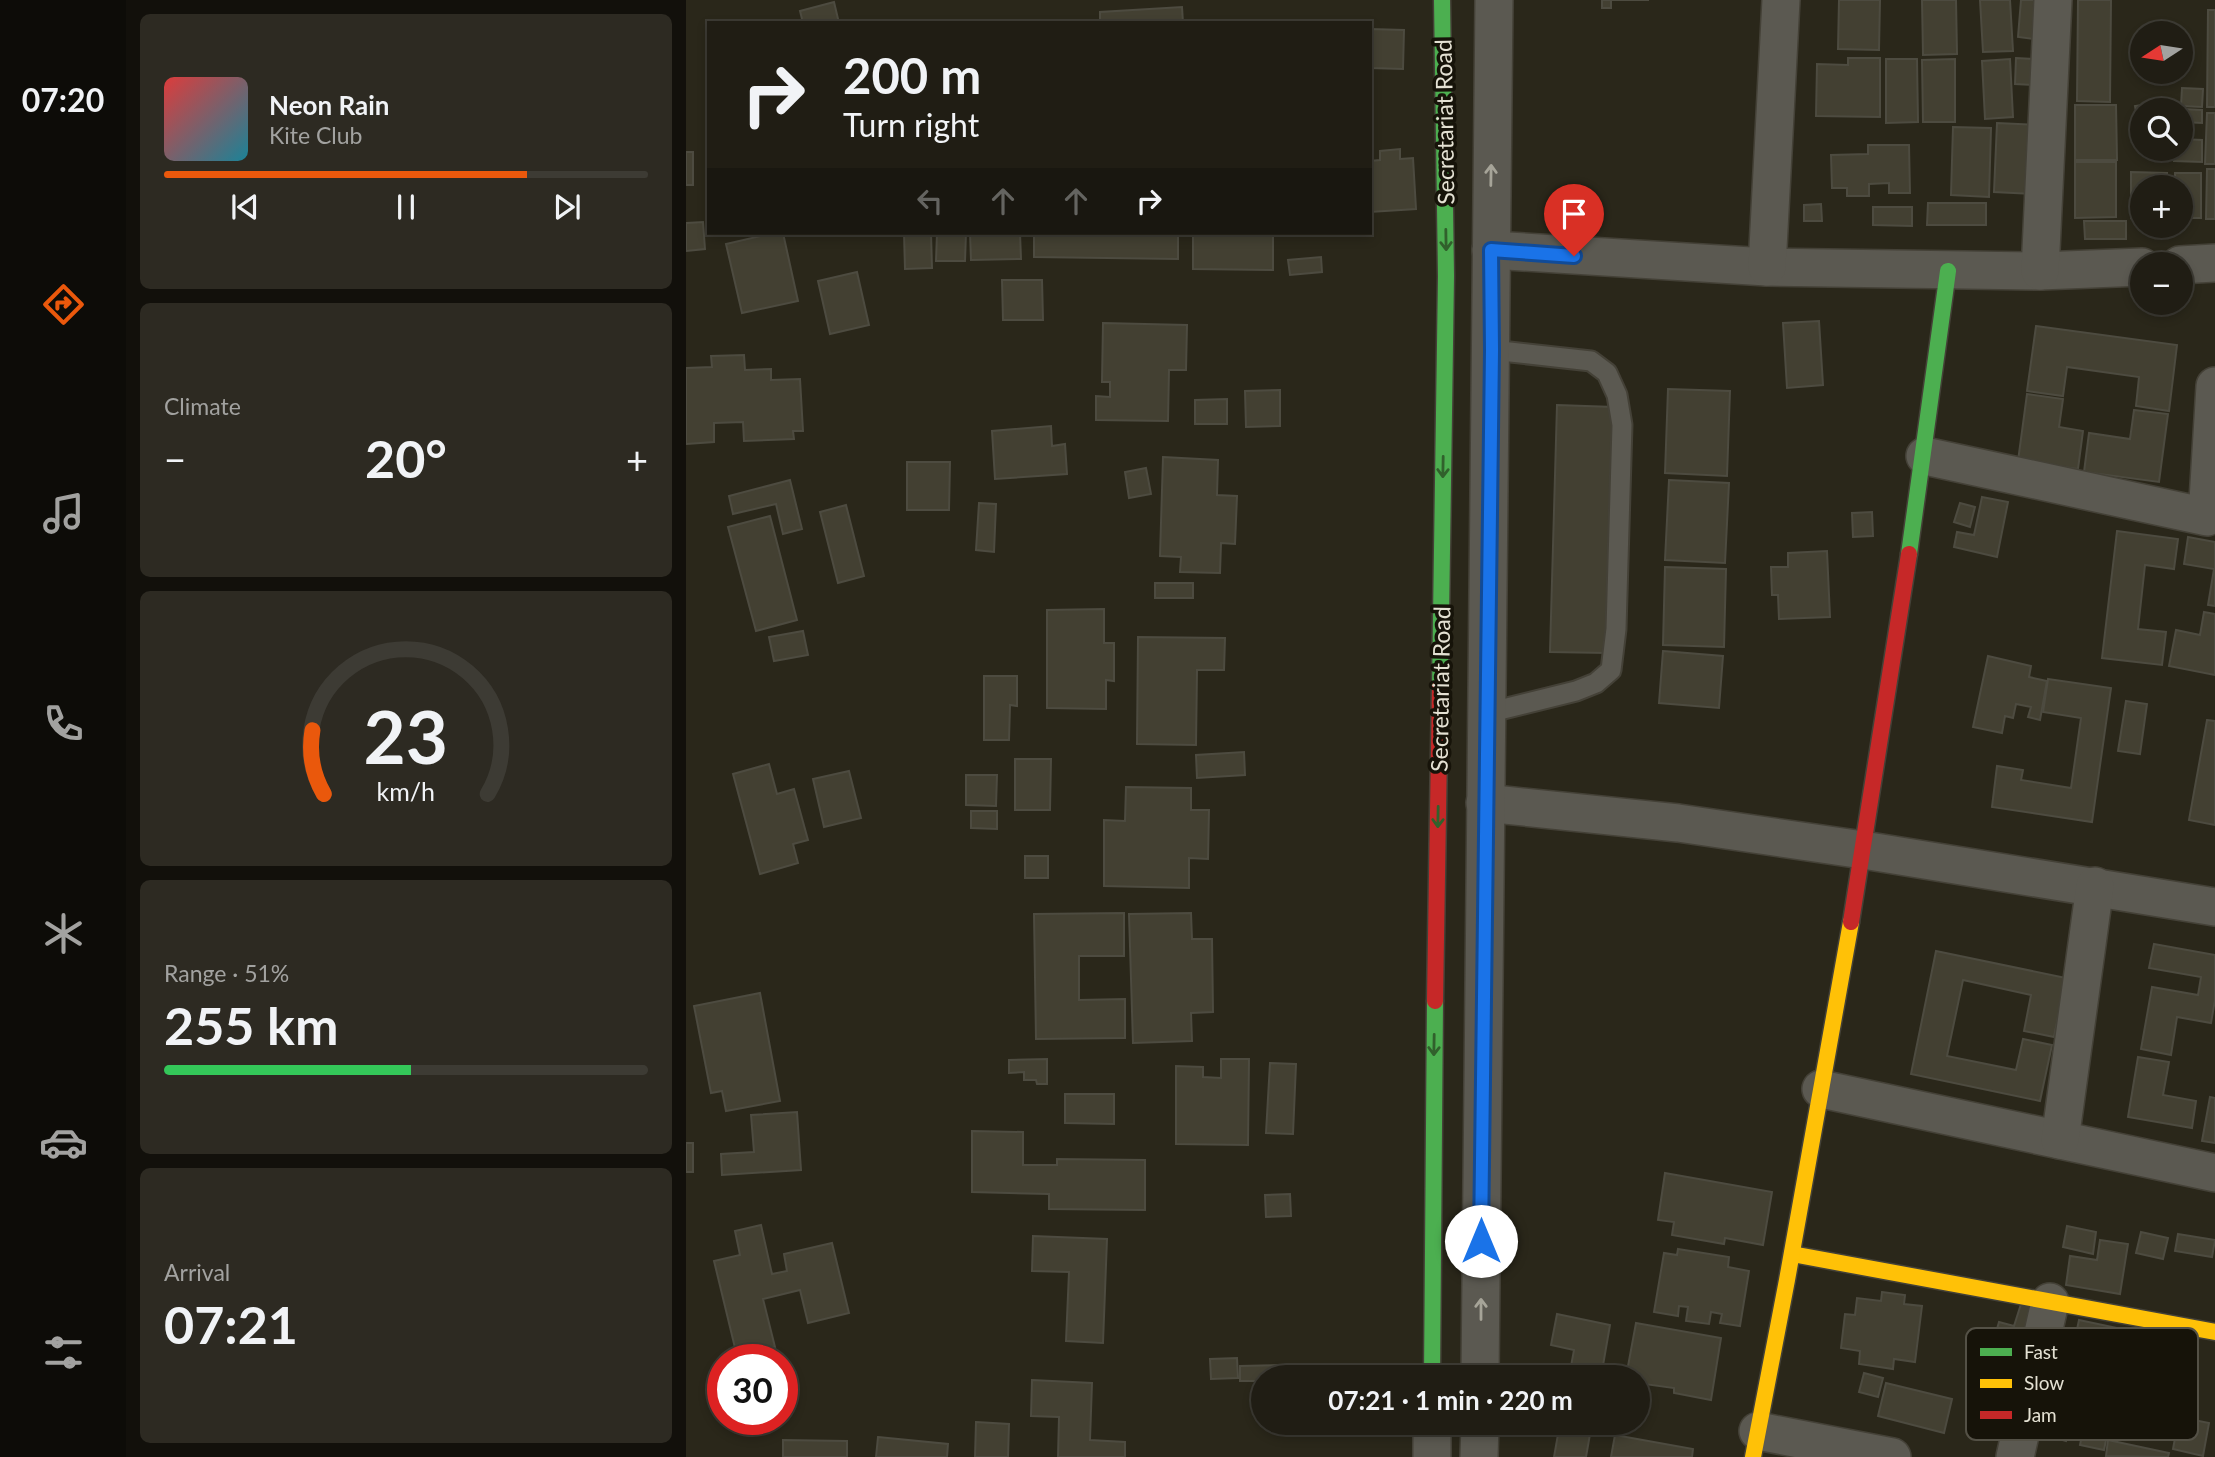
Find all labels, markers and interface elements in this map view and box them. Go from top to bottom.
north arrow [2130,21,2193,84]
map controls [2130,21,2193,315]
street label: Secretariat Road [1429,39,1459,205]
text: 200 m [843,46,981,104]
icon: right [728,49,819,140]
text: 07:20 [22,80,104,119]
text: Neon Rain [269,89,389,121]
button: search [2130,98,2193,161]
text: Turn right [843,105,979,144]
text: Kite Club [269,121,362,149]
one-way arrow [1485,164,1498,187]
button: + [2130,175,2193,238]
icon: left [911,182,949,220]
icon: ahead [984,182,1022,220]
icon: ahead [1057,182,1095,220]
icon: right [1130,182,1168,220]
pin [1544,184,1604,256]
icon: previous [226,188,264,226]
icon: pause [387,188,425,226]
icon: next [548,188,586,226]
icon: arrive [1555,195,1593,233]
one-way arrow [1439,228,1453,251]
button: − [2130,252,2193,315]
icon: directions [39,280,88,329]
text: Climate [164,392,241,420]
text: 20° [365,427,447,489]
text: − [164,436,186,482]
text: + [626,436,648,482]
one-way arrow [1437,455,1450,478]
icon: music [39,489,88,538]
street label: Secretariat Road [1425,606,1455,772]
text: 23 [364,693,448,781]
icon: phone [39,699,88,748]
text: km/h [377,776,435,806]
one-way arrow [1431,805,1445,828]
icon: climate [39,909,88,958]
text: Range · 51% [164,959,289,987]
text: 255 km [164,994,338,1056]
one-way arrow [1428,1033,1441,1056]
icon: car [39,1118,88,1167]
position arrow [1444,1204,1518,1278]
text: Arrival [164,1258,230,1286]
text: 07:21 [164,1293,298,1355]
one-way arrow [1474,1298,1488,1321]
icon: filters [39,1328,88,1377]
legend [1966,1328,2198,1440]
text: Fast [2024,1340,2058,1363]
speed limit sign: 30 [707,1344,798,1435]
text: Slow [2024,1371,2064,1394]
text: 07:21 · 1 min · 220 m [1328,1384,1573,1416]
text: Jam [2024,1403,2057,1426]

